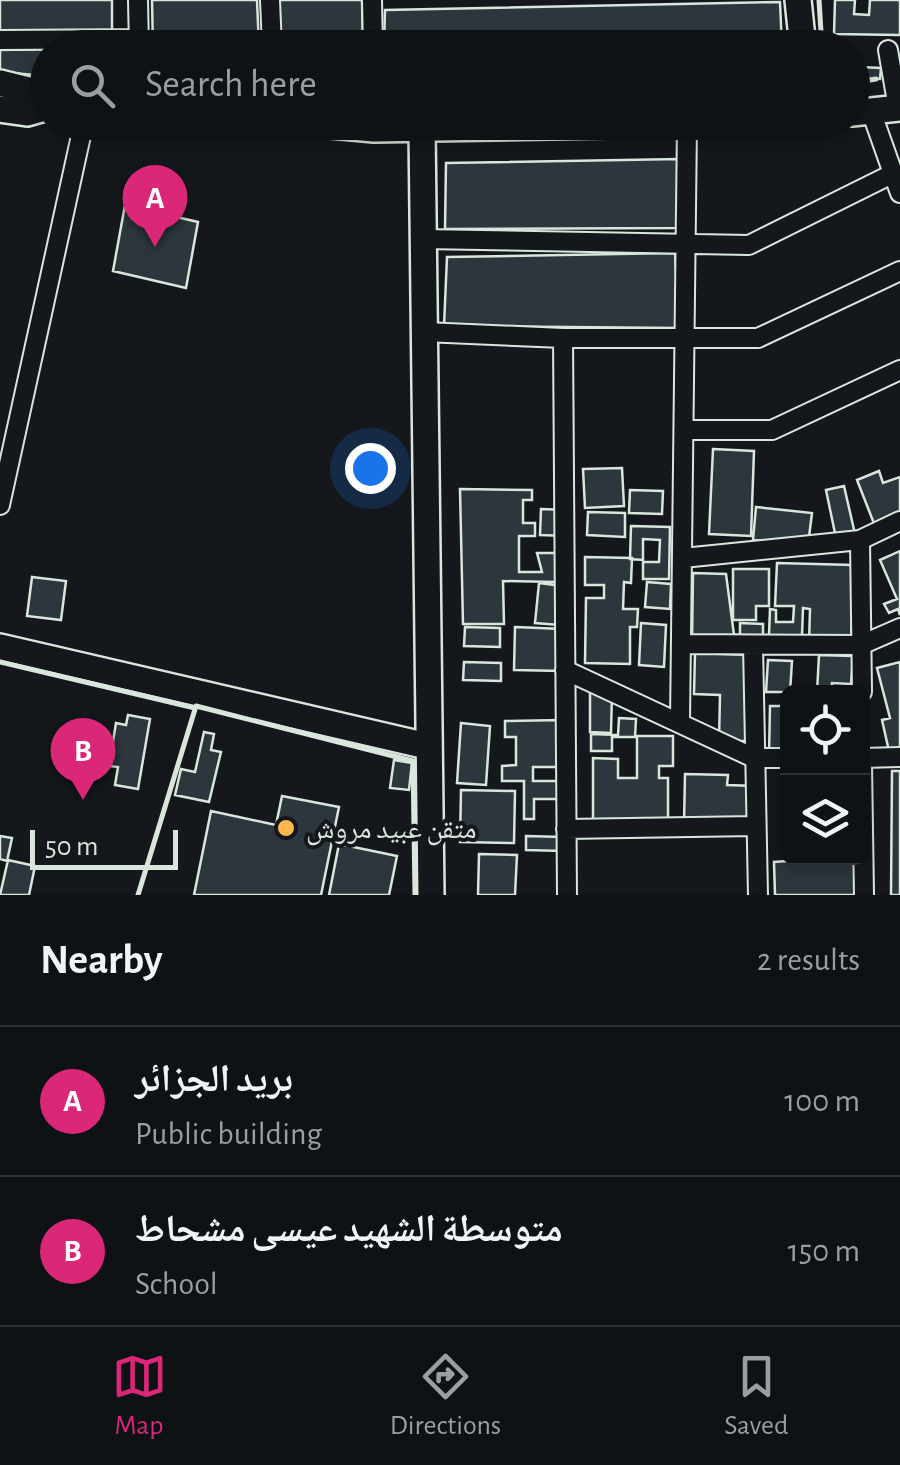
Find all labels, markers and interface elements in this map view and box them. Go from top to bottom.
search box [30,30,870,140]
icon: search [65,58,120,113]
text: Search here [145,66,317,104]
pin: A [122,164,188,247]
your location [345,443,396,494]
map controls [780,685,870,865]
button: locate [780,685,870,775]
pin: B [51,718,116,800]
button: layers [780,775,870,865]
place label: متقن عبيد مروش [306,816,477,846]
marker: متقن عبيد مروش [275,817,297,839]
scale bar [30,825,178,870]
text: 50 m [45,833,99,861]
text: Nearby [40,939,163,981]
text: 2 results [757,944,860,976]
text: بريد الجزائر [135,1061,293,1099]
text: A [63,1085,82,1117]
text: 100 m [784,1085,860,1117]
text: Public building [135,1118,322,1150]
text: متوسطة الشهيد عيسى مشحاط [135,1211,563,1249]
text: B [63,1235,82,1267]
text: 150 m [788,1235,860,1267]
text: School [135,1268,218,1300]
tab: Map [112,1349,167,1443]
tab: Directions [390,1349,501,1443]
tab: Saved [724,1349,788,1443]

